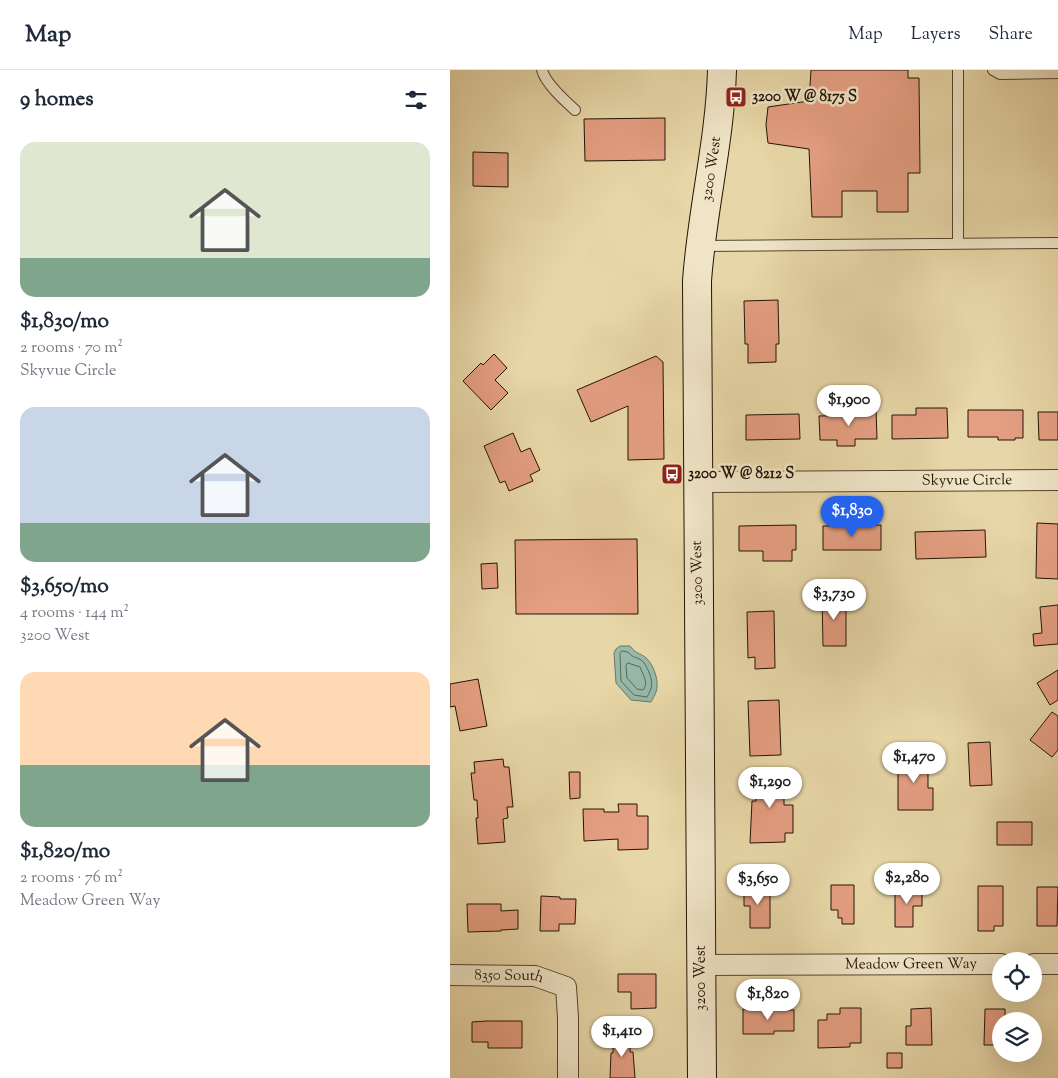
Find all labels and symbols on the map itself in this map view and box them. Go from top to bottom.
bus stop icon: 3200 W @ 8175 S [724,85,748,109]
place label: 3200 W @ 8175 S [752,87,857,108]
street label: 3200 West [696,135,727,203]
pin: $1,900 [808,384,890,427]
bus stop icon: 3200 W @ 8212 S [660,462,684,486]
place label: 3200 W @ 8212 S [688,464,794,485]
street label: Skyvue Circle [922,470,1012,491]
pin: $1,830 [811,496,893,538]
street label: 3200 West [687,540,709,606]
pin: $3,730 [793,578,875,621]
pin: $1,470 [873,742,955,784]
pin: $1,290 [729,766,811,809]
pin: $2,280 [866,862,948,905]
pin: $3,650 [717,864,799,906]
street label: 3200 West [691,945,712,1011]
street label: Meadow Green Way [845,954,977,975]
street label: 8350 South [474,965,547,989]
pin: $1,820 [727,978,809,1021]
pin: $1,410 [581,1016,663,1058]

